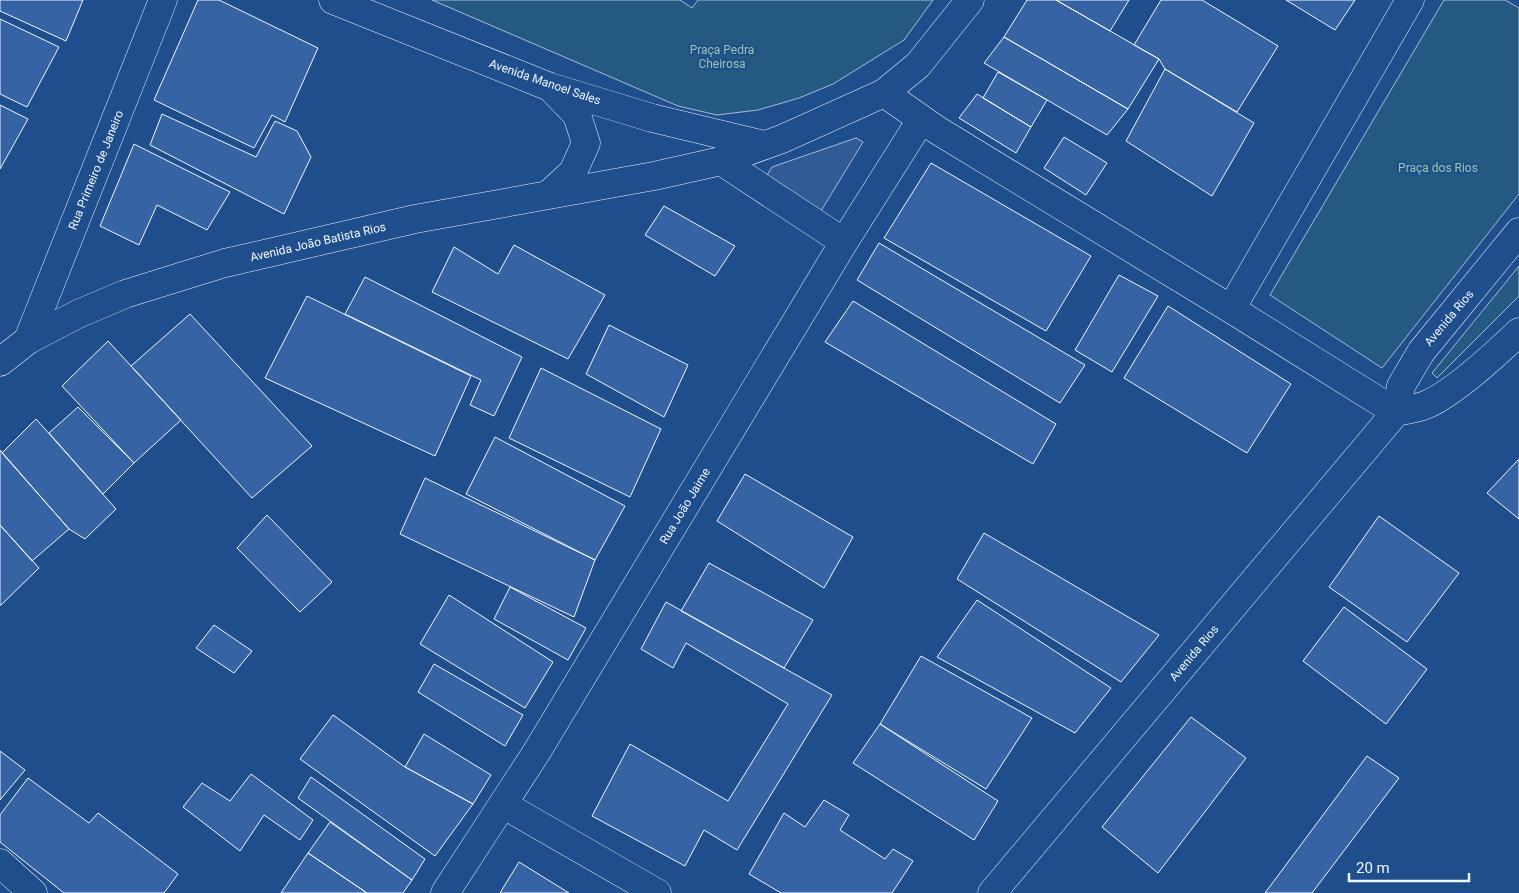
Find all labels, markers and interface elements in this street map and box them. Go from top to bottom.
park label: Praça Pedra Cheirosa [690,43,754,71]
street label: Avenida Manoel Sales [487,56,603,108]
street label: Rua Primeiro de Janeiro [66,108,126,232]
park label: Praça dos Rios [1398,161,1478,175]
street label: Avenida João Batista Rios [249,220,387,264]
street label: Avenida Rios [1422,287,1476,349]
street label: Rua João Jaime [657,465,713,547]
street label: Avenida Rios [1167,622,1221,684]
scale bar [1349,850,1469,882]
text: 20 m [1356,859,1390,877]

